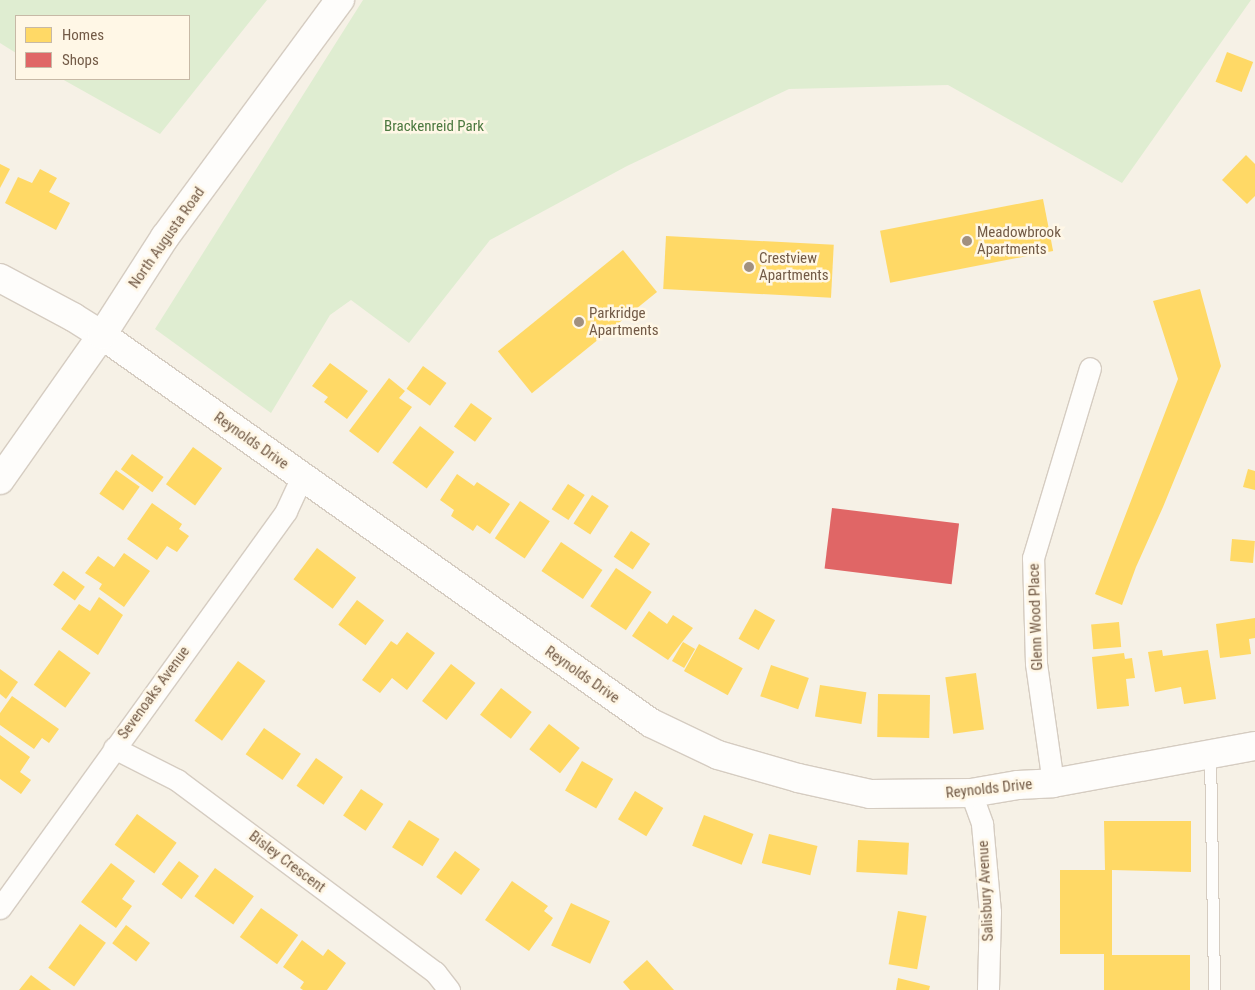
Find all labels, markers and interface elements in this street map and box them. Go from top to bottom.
legend [15,15,190,80]
text: Homes [62,26,104,44]
text: Shops [62,51,99,69]
park label: Brackenreid Park [384,118,484,136]
street label: North Augusta Road [125,184,209,292]
place label: Meadowbrook Apartments [977,223,1061,258]
marker: Meadowbrook Apartments [961,235,973,247]
place label: Crestview Apartments [759,249,828,284]
marker: Crestview Apartments [743,261,755,273]
place label: Parkridge Apartments [589,304,658,339]
marker: Parkridge Apartments [573,316,585,328]
street label: Reynolds Drive [210,409,292,473]
street label: Glenn Wood Place [1025,563,1047,671]
street label: Sevenoaks Avenue [114,643,194,743]
street label: Reynolds Drive [541,643,623,707]
street label: Reynolds Drive [945,776,1033,802]
street label: Bisley Crescent [245,827,329,897]
street label: Salisbury Avenue [974,840,998,942]

